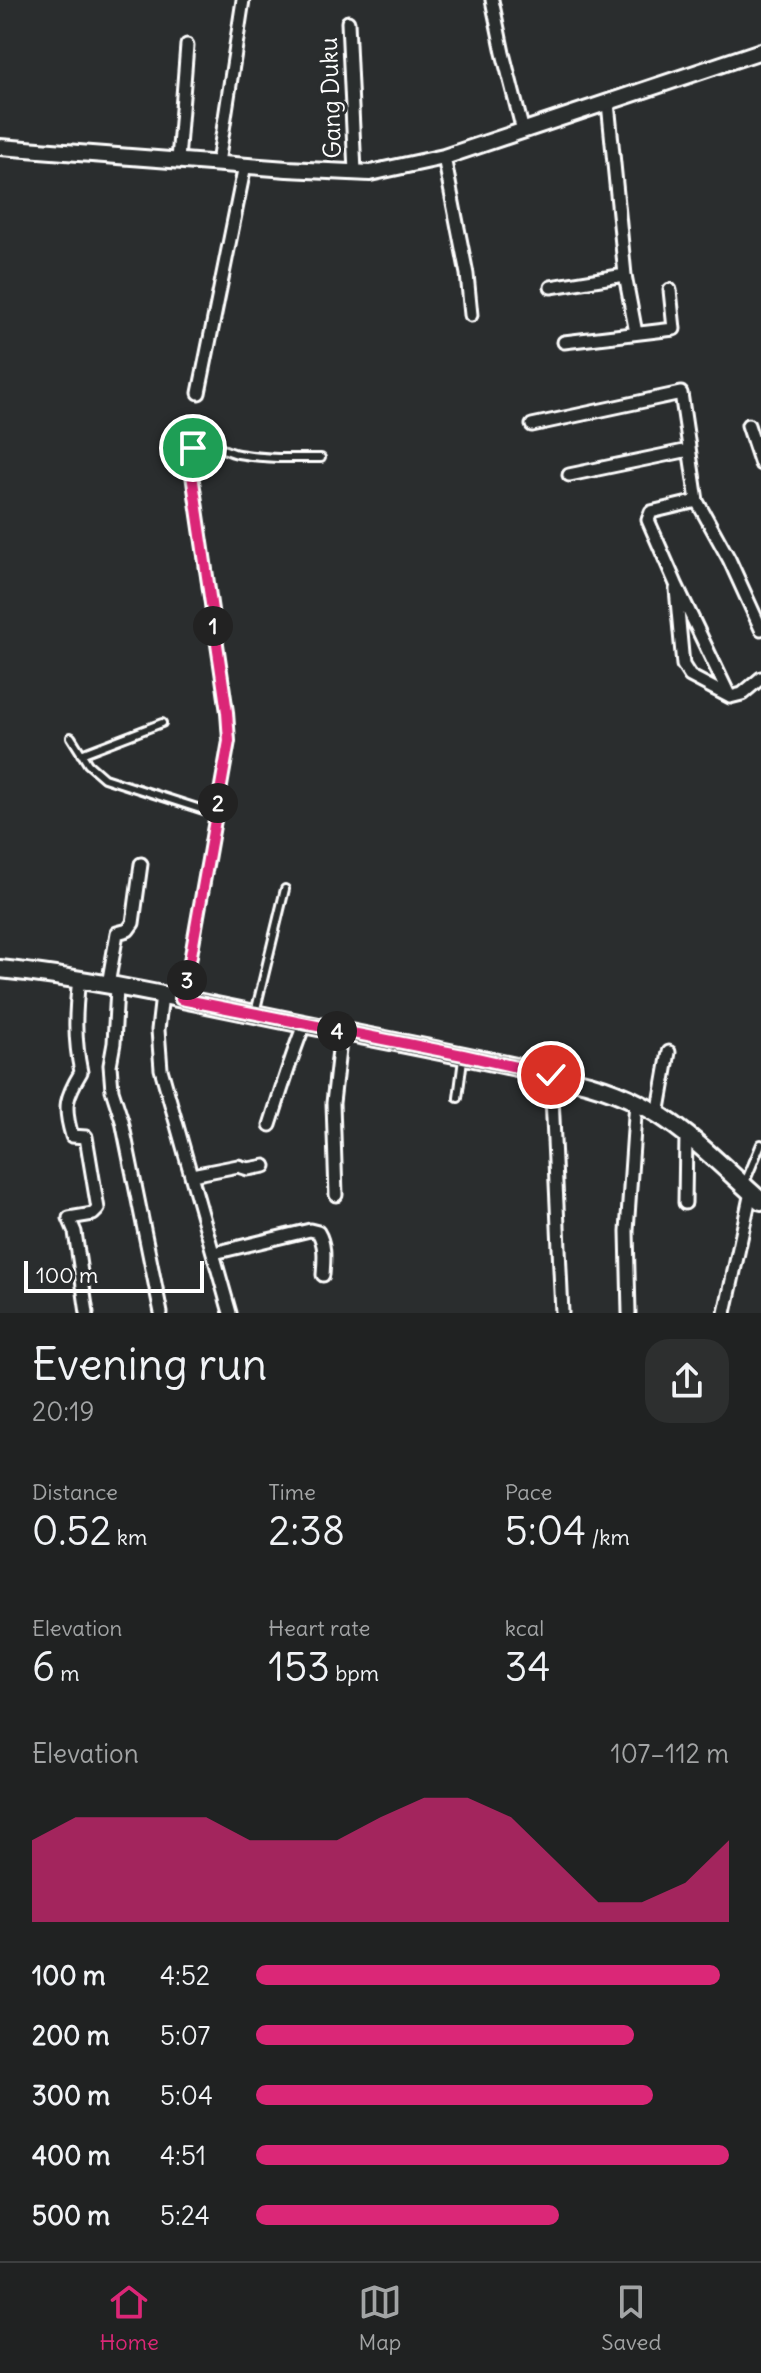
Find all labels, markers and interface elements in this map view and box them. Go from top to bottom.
street label: Gang Duku [313,37,347,159]
pin [159,414,227,482]
icon: arrive [171,426,215,470]
pin: 1 [193,606,233,646]
text: 1 [209,612,217,640]
pin: 2 [198,783,238,823]
text: 2 [212,789,224,817]
pin: 3 [167,960,207,1000]
text: 3 [181,966,193,994]
pin: 4 [317,1011,357,1051]
text: 4 [331,1017,343,1045]
pin [517,1041,585,1109]
icon: check [529,1053,573,1097]
scale bar [24,1257,204,1293]
text: 100 m [36,1261,98,1289]
text: Evening run [32,1337,267,1392]
button: share [645,1339,729,1423]
text: 20:19 [32,1395,95,1428]
text: Distance [32,1478,118,1506]
text: Time [268,1478,316,1506]
text: Pace [505,1478,552,1506]
text: 0.52 [32,1506,112,1556]
text: 2:38 [268,1506,345,1556]
text: 5:04 [505,1506,586,1556]
text: km [112,1523,147,1551]
text: /km [586,1523,630,1551]
text: Elevation [32,1614,122,1642]
text: Heart rate [268,1614,370,1642]
text: kcal [505,1614,544,1642]
text: 6 [32,1642,55,1692]
text: 153 [268,1642,330,1692]
text: 34 [505,1642,551,1692]
text: m [55,1659,80,1687]
text: bpm [330,1659,379,1687]
text: Elevation [32,1737,139,1770]
text: 107–112 m [611,1737,729,1770]
text: 100 m [32,1959,106,1992]
text: 4:52 [160,1959,210,1992]
text: 200 m [32,2019,109,2052]
text: 5:07 [160,2019,210,2052]
text: 300 m [32,2079,110,2112]
text: 5:04 [160,2079,213,2112]
text: 400 m [32,2139,110,2172]
text: 4:51 [160,2139,206,2172]
text: 500 m [32,2199,110,2232]
text: 5:24 [160,2199,210,2232]
tab: Home [100,2280,159,2356]
tab: Map [358,2280,402,2356]
tab: Saved [601,2280,661,2356]

